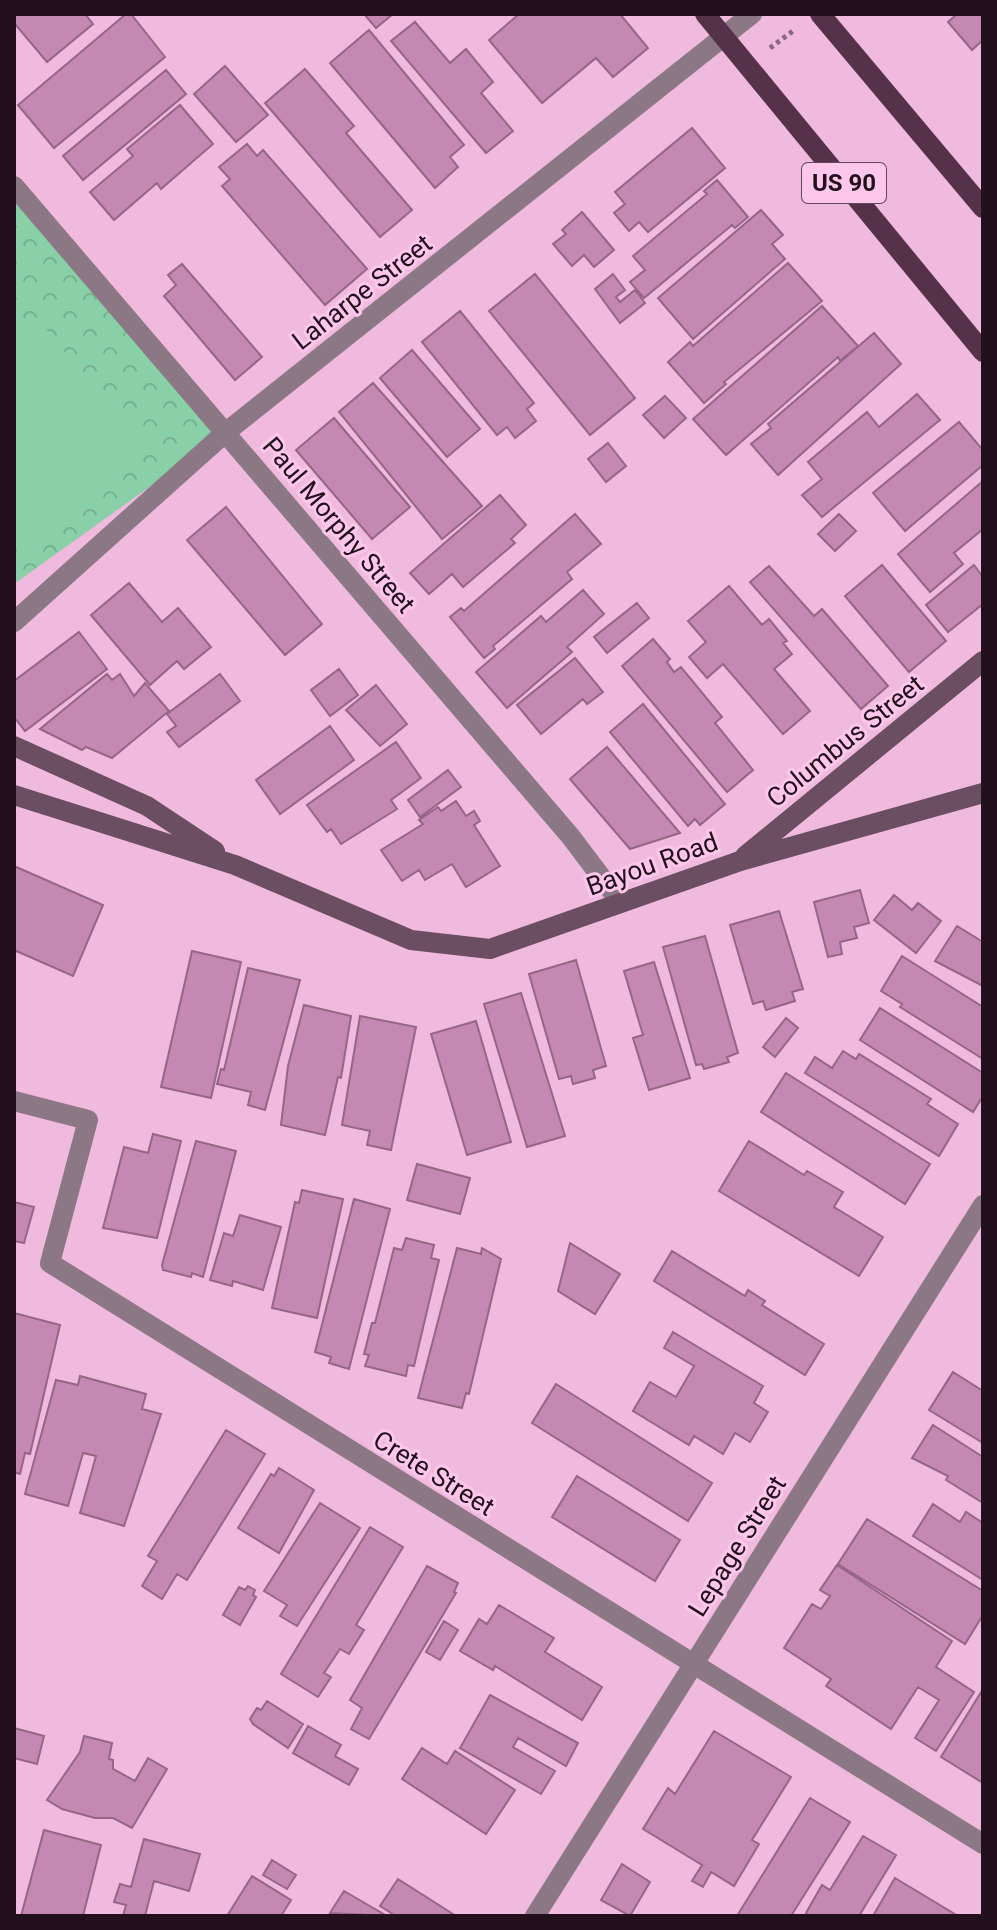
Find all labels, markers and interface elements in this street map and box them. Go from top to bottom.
road number: US 90 [802,163,886,203]
street label: Laharpe Street [286,228,438,356]
street label: Paul Morphy Street [257,431,421,619]
street label: Columbus Street [761,669,929,813]
street label: Bayou Road [582,826,722,902]
street label: Crete Street [368,1424,500,1522]
street label: Lepage Street [682,1470,792,1622]

